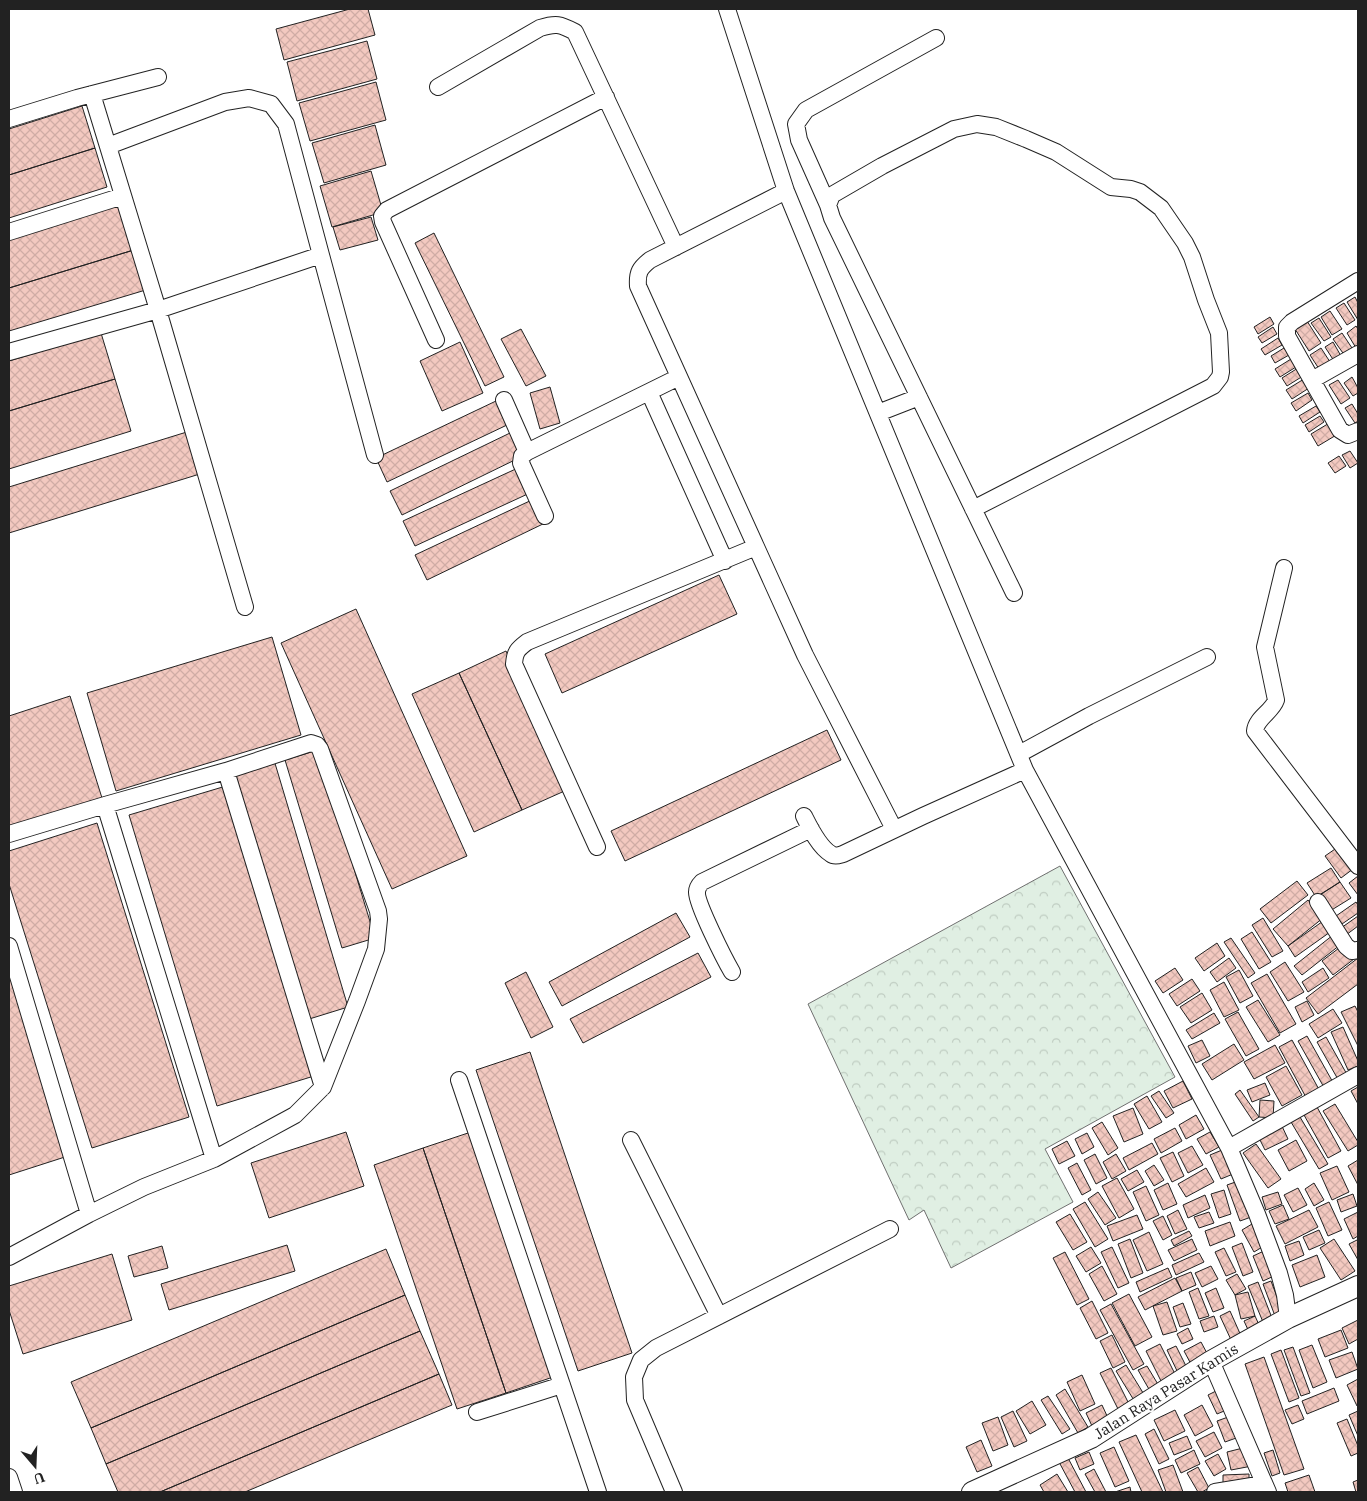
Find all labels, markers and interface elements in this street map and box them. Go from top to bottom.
street label: Jalan Raya Pasar Kamis [1090,1339,1242,1443]
north arrow [10,1441,60,1491]
text: U [31,1468,47,1489]

